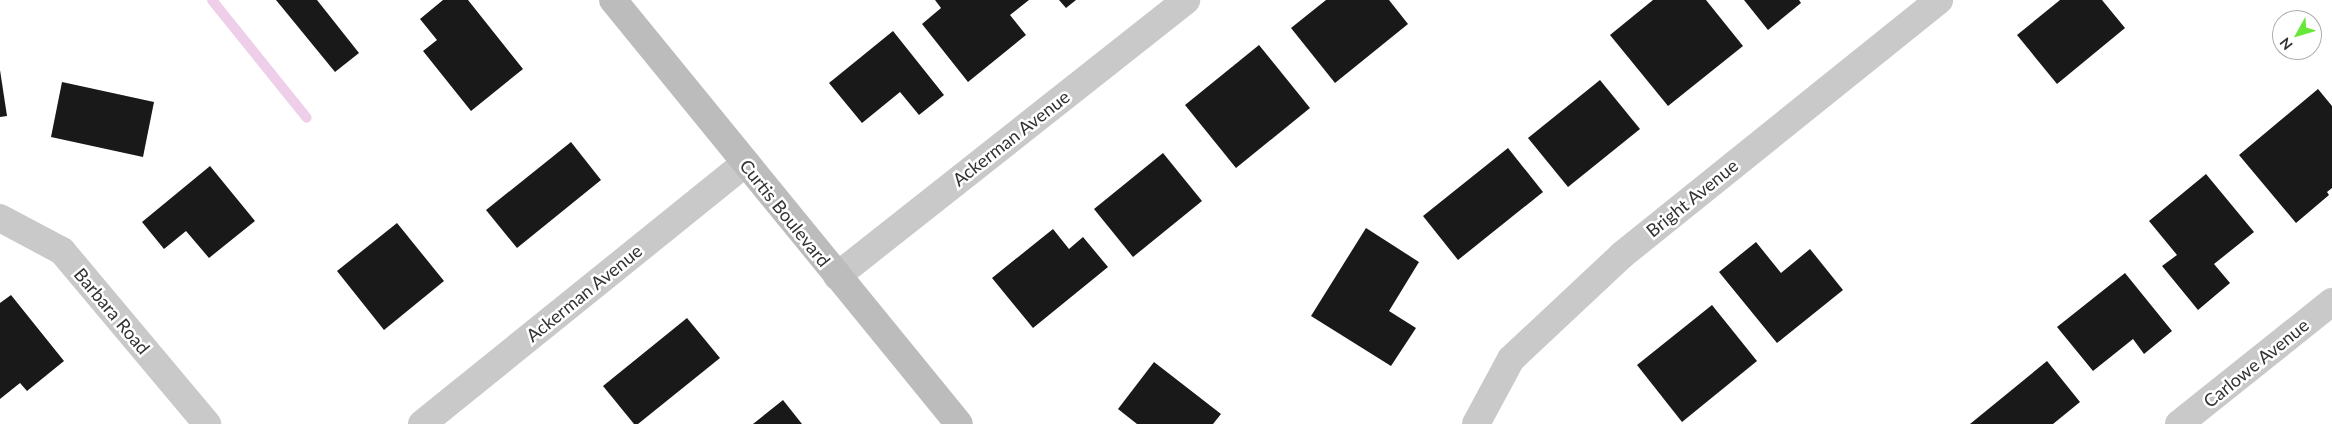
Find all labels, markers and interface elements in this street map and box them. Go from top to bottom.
north arrow [2272,10,2322,60]
text: N [2276,35,2296,54]
street label: Ackerman Avenue [948,85,1074,191]
street label: Bright Avenue [1642,154,1742,242]
street label: Curtis Boulevard [735,155,835,271]
street label: Ackerman Avenue [522,240,646,346]
street label: Barbara Road [70,263,154,359]
street label: Carlowe Avenue [2199,314,2313,412]

